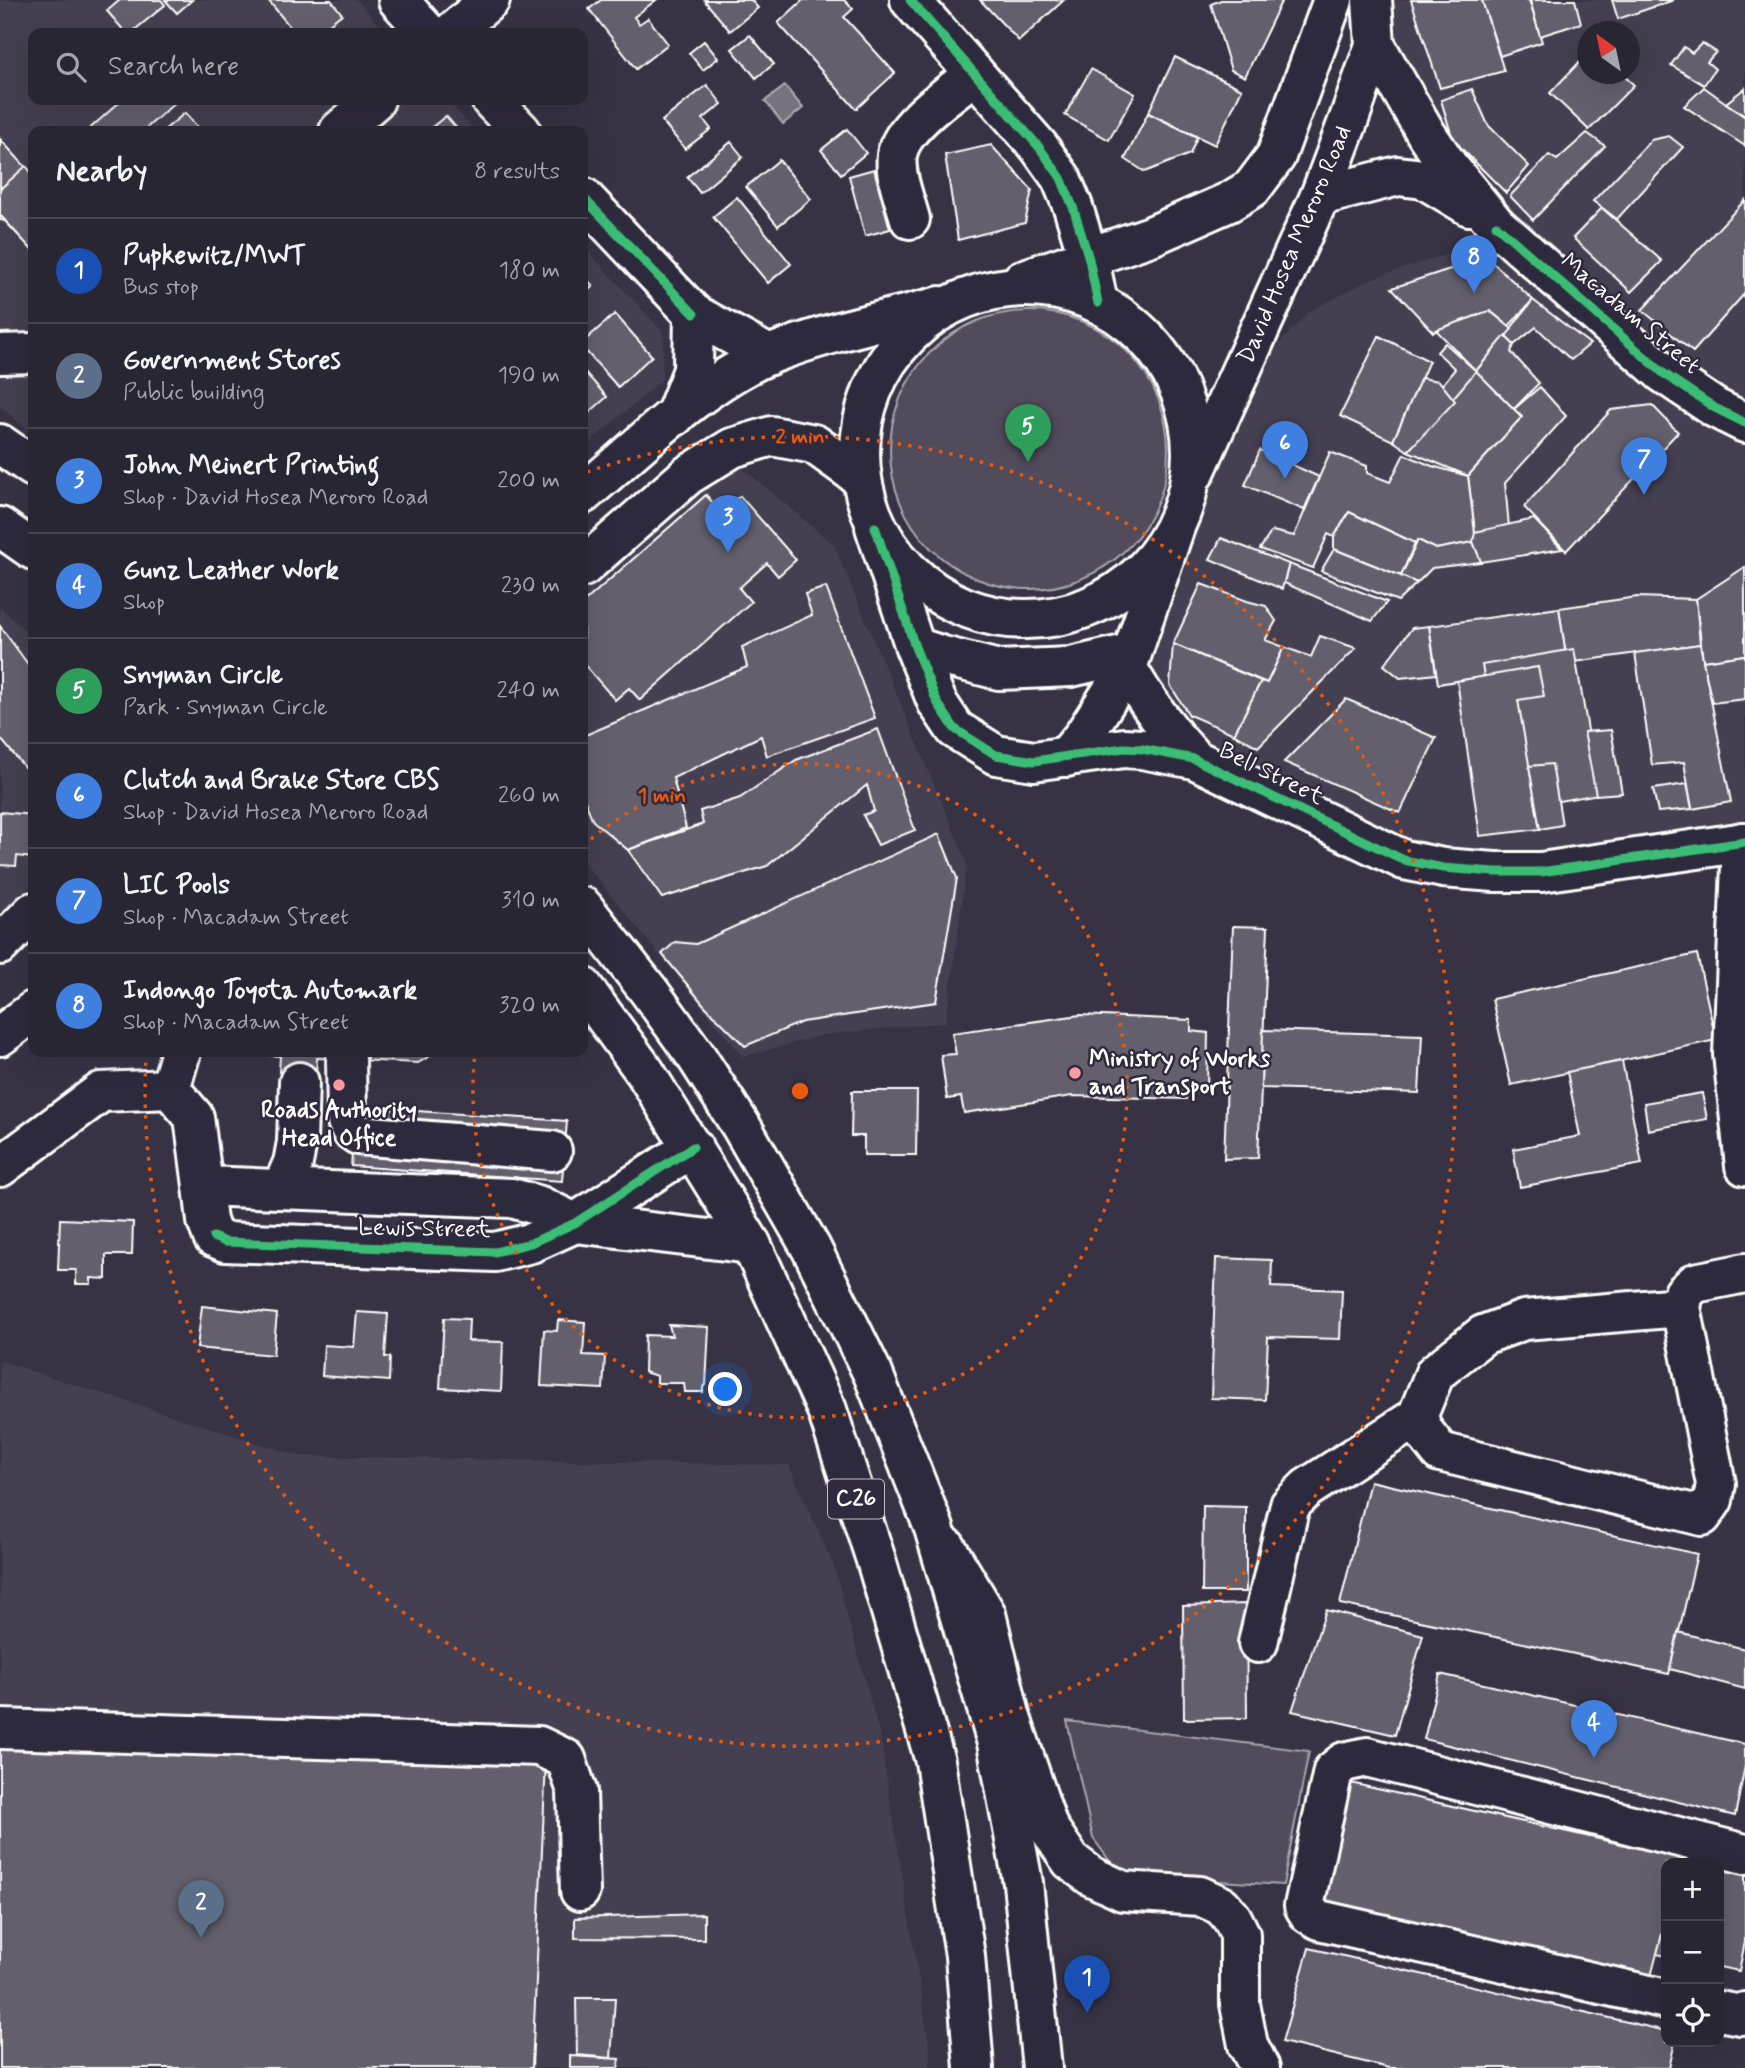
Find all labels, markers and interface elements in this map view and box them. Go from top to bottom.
north arrow [1577,21,1640,84]
search box [28,28,588,105]
icon: search [52,48,90,86]
text: Search here [108,50,239,84]
street label: David Hosea Meroro Road [1231,121,1359,369]
text: Nearby [56,152,147,191]
text: 8 results [474,157,560,187]
pin: 8 [1451,235,1497,293]
text: Pupkewitz/MWT [123,239,306,273]
street label: Macadam Street [1554,246,1706,382]
text: 1 [74,256,84,286]
text: 180 m [499,256,560,286]
text: Bus stop [123,273,199,303]
text: Government Stores [123,344,341,378]
text: 2 [73,361,85,391]
text: 190 m [498,361,560,391]
text: Public building [123,378,265,408]
pin: 5 [1005,404,1051,462]
pin: 6 [1262,421,1308,479]
text: 2 min [775,423,825,451]
pin: 7 [1621,437,1667,495]
text: John Meinert Printing [123,449,379,483]
text: 3 [74,466,84,496]
text: 200 m [497,466,560,496]
text: Shop · David Hosea Meroro Road [123,483,428,513]
pin: 3 [705,495,751,553]
text: Gunz Leather Work [123,554,339,588]
text: 4 [72,571,86,601]
text: 230 m [501,571,560,601]
text: Shop [123,588,165,618]
text: Snyman Circle [123,659,283,693]
text: 5 [72,676,86,706]
text: 240 m [496,676,560,706]
text: Park · Snyman Circle [123,693,328,723]
street label: Bell Street [1213,735,1329,813]
text: Clutch and Brake Store CBS [123,764,440,798]
text: 6 [73,781,85,811]
text: 260 m [498,781,560,811]
text: 1 min [638,782,686,810]
text: Shop · David Hosea Meroro Road [123,798,428,828]
text: LIC Pools [123,869,230,903]
text: 7 [72,886,86,916]
text: 310 m [501,886,560,916]
text: Shop · Macadam Street [123,903,349,933]
text: Indongo Toyota Automark [123,974,417,1008]
text: 8 [73,991,85,1021]
text: 320 m [499,991,560,1021]
text: Shop · Macadam Street [123,1008,349,1038]
place label: Ministry of Works and Transport [1089,1044,1270,1103]
marker: Ministry of Works and Transport [1067,1065,1083,1081]
marker: Roads Authority Head Office [331,1077,347,1093]
centre of rings [788,1079,812,1103]
place label: Roads Authority Head Office [261,1095,417,1154]
street label: Lewis Street [357,1212,491,1246]
your location [708,1372,742,1406]
road number: C26 [828,1480,884,1518]
pin: 4 [1571,1700,1617,1758]
map controls [1661,1858,1724,2047]
button: + [1661,1858,1724,1921]
pin: 2 [178,1880,224,1938]
button: − [1661,1921,1724,1984]
pin: 1 [1064,1955,1110,2013]
button: locate [1661,1984,1724,2047]

